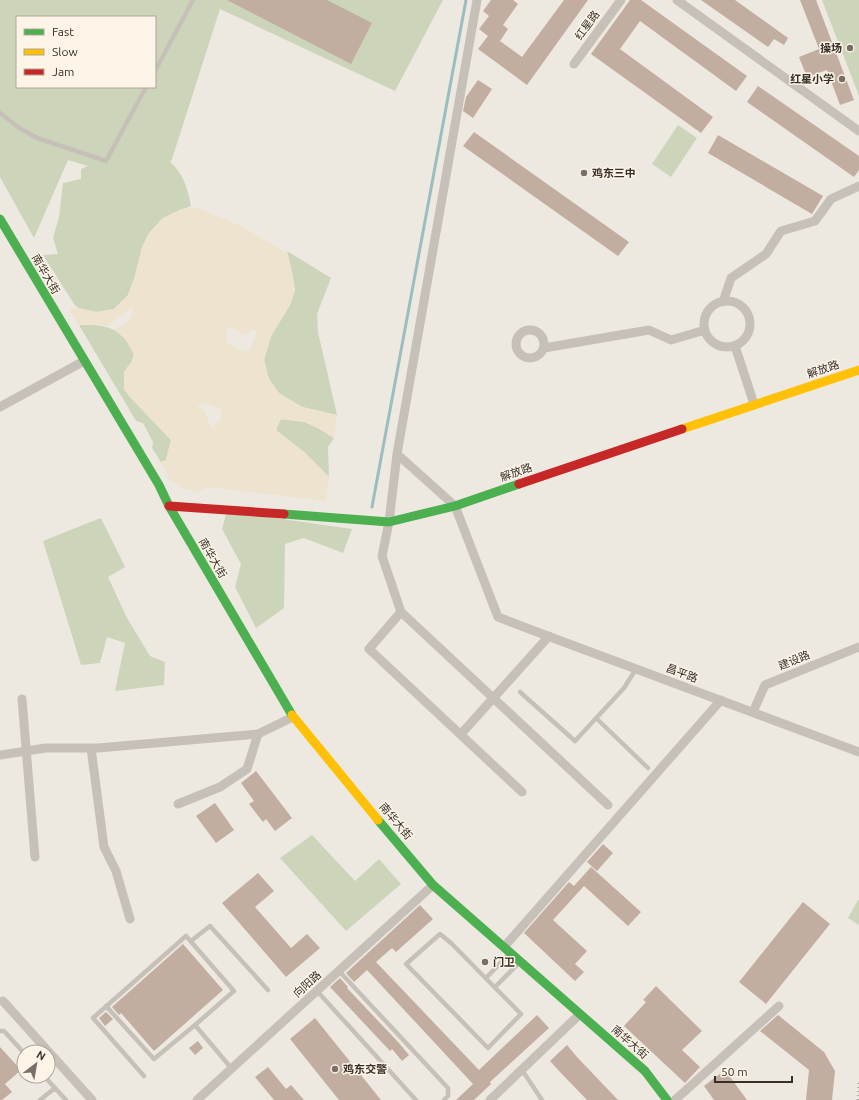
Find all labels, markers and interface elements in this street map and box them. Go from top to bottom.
street label: 红星路 [572,8,602,42]
legend [16,16,156,88]
text: Fast [52,25,74,38]
place label: 操场 [820,42,842,54]
marker: 操场 [845,43,855,53]
text: Slow [52,45,78,58]
text: Jam [52,65,74,78]
place label: 红星小学 [790,73,834,85]
marker: 红星小学 [837,74,847,84]
place label: 鸡东三中 [592,167,636,179]
marker: 鸡东三中 [579,168,589,178]
street label: 南华大街 [30,252,62,296]
street label: 解放路 [805,358,841,380]
street label: 解放路 [498,461,534,483]
street label: 南华大街 [197,536,229,580]
street label: 建设路 [776,648,812,672]
street label: 昌平路 [664,662,700,684]
street label: 南华大街 [377,800,415,842]
place label: 门卫 [493,956,515,968]
marker: 门卫 [480,957,490,967]
street label: 向阳路 [291,969,323,999]
street label: 南华大街 [609,1023,651,1061]
north arrow [16,1044,56,1084]
text: N [35,1048,48,1063]
scale bar [715,1058,792,1084]
place label: 鸡东交警 [343,1063,387,1075]
marker: 鸡东交警 [330,1064,340,1074]
text: 50 m [721,1065,748,1078]

